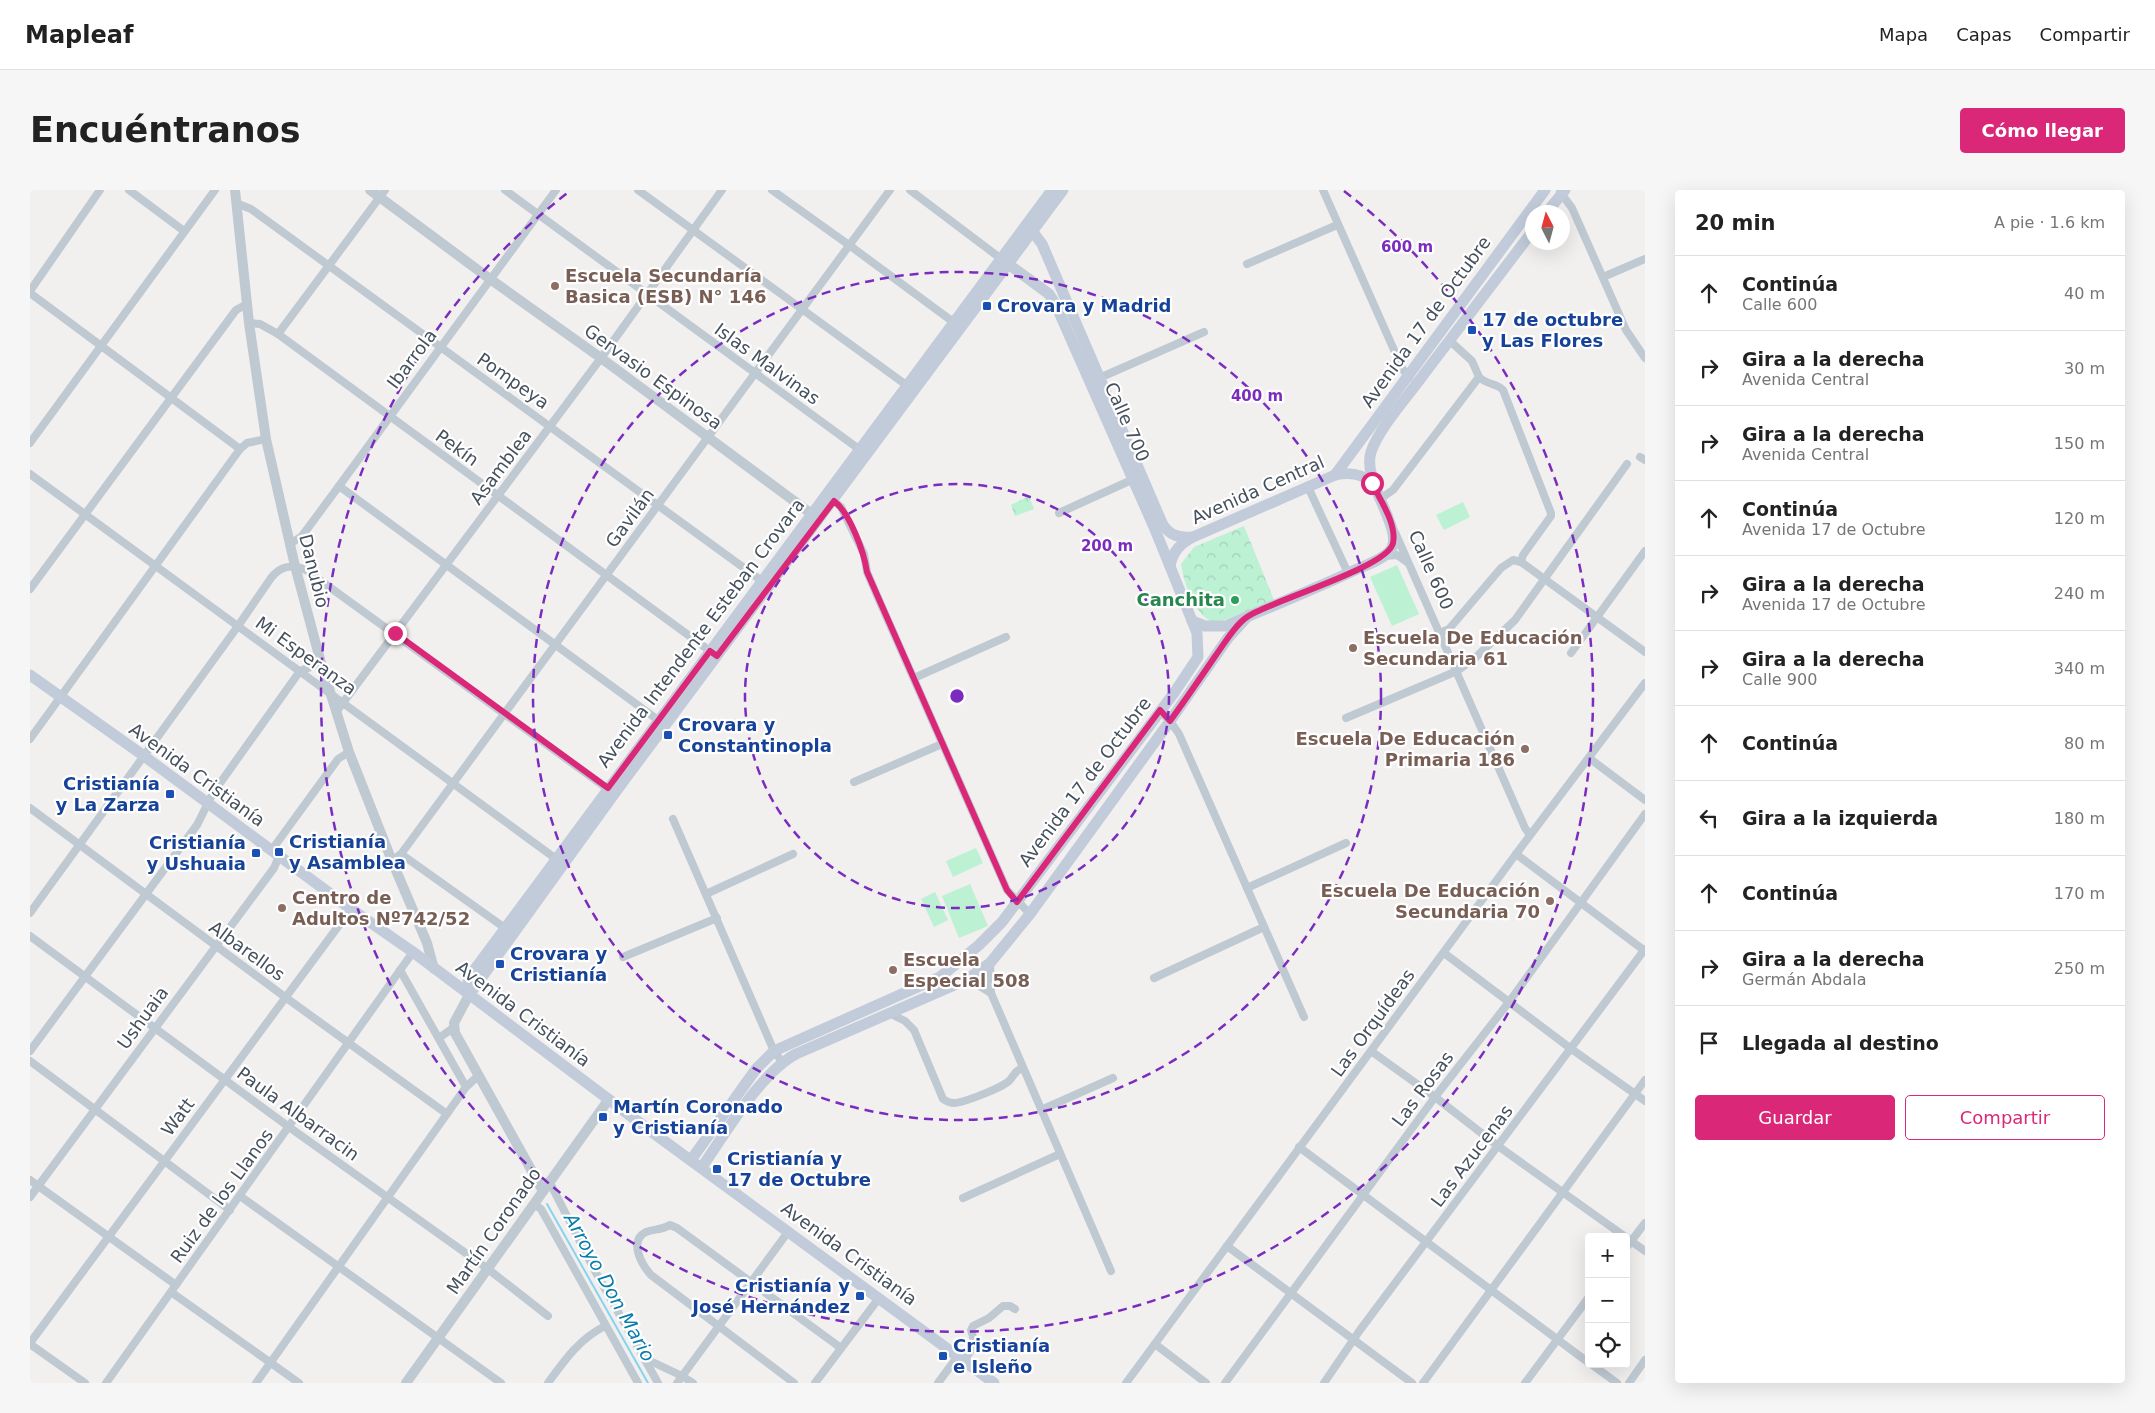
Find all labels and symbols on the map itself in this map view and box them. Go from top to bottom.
north arrow [1525,205,1570,250]
street label: Avenida 17 de Octubre [1356,232,1495,411]
text: 600 m [1381,238,1433,256]
place label: Escuela Secundaría Basica (ESB) N° 146 [565,265,766,307]
marker: Escuela Secundaría Basica (ESB) N° 146 [549,280,561,292]
place label: Crovara y Madrid [997,295,1172,316]
marker: Crovara y Madrid [981,300,993,312]
place label: 17 de octubre y Las Flores [1482,309,1623,351]
street label: Islas Malvinas [711,318,824,409]
street label: Gervasio Espinosa [580,320,726,434]
marker: 17 de octubre y Las Flores [1466,324,1478,336]
street label: Ibarrola [382,325,441,393]
street label: Pompeya [473,348,553,413]
street label: Calle 700 [1101,379,1154,465]
text: 400 m [1231,387,1283,405]
street label: Pekín [432,425,483,470]
street label: Asamblea [465,425,536,508]
street label: Avenida Central [1188,451,1327,528]
route start [1361,472,1384,495]
street label: Gavilán [601,484,658,551]
street label: Avenida Intendente Esteban Crovara [593,494,809,771]
street label: Calle 600 [1405,527,1458,613]
street label: Danubio [295,532,334,610]
text: 200 m [1081,537,1133,555]
place label: Canchita [1136,589,1225,610]
marker: Canchita [1229,594,1241,606]
street label: Mi Esperanza [252,612,361,699]
route end [384,622,407,645]
place label: Escuela De Educación Secundaria 61 [1363,627,1583,669]
marker: Escuela De Educación Secundaria 61 [1347,642,1359,654]
centre of rings [948,687,966,705]
street label: Avenida 17 de Octubre [1014,693,1155,870]
place label: Crovara y Constantinopla [678,714,832,756]
street label: Avenida Cristianía [125,718,269,831]
place label: Escuela De Educación Primaria 186 [1295,728,1515,770]
marker: Crovara y Constantinopla [662,729,674,741]
marker: Escuela De Educación Primaria 186 [1519,743,1531,755]
place label: Cristianía y La Zarza [55,773,160,815]
marker: Cristianía y La Zarza [164,788,176,800]
place label: Cristianía y Asamblea [289,831,406,873]
place label: Cristianía y Ushuaia [147,832,246,874]
marker: Cristianía y Asamblea [273,846,285,858]
marker: Cristianía y Ushuaia [250,847,262,859]
place label: Escuela De Educación Secundaria 70 [1320,880,1540,922]
place label: Centro de Adultos Nº742/52 [292,887,470,929]
marker: Escuela De Educación Secundaria 70 [1544,895,1556,907]
marker: Centro de Adultos Nº742/52 [276,902,288,914]
street label: Albarellos [205,916,289,985]
place label: Crovara y Cristianía [510,943,608,985]
place label: Escuela Especial 508 [903,949,1030,991]
street label: Avenida Cristianía [452,956,594,1071]
marker: Crovara y Cristianía [494,958,506,970]
marker: Escuela Especial 508 [887,964,899,976]
street label: Las Orquídeas [1326,965,1419,1081]
street label: Ushuaia [113,982,172,1053]
street label: Las Rosas [1388,1047,1458,1130]
street label: Paula Albarracin [233,1062,363,1165]
street label: Watt [157,1094,199,1140]
place label: Martín Coronado y Cristianía [613,1096,783,1138]
street label: Las Azucenas [1426,1101,1517,1211]
marker: Martín Coronado y Cristianía [597,1111,609,1123]
street label: Ruiz de los Llanos [166,1125,277,1267]
place label: Cristianía y 17 de Octubre [727,1148,871,1190]
street label: Martín Coronado [442,1163,545,1298]
marker: Cristianía y 17 de Octubre [711,1163,723,1175]
street label: Avenida Cristianía [777,1197,921,1310]
water label: Arroyo Don Mario [559,1207,660,1365]
place label: Cristianía y José Hernández [690,1275,850,1317]
marker: Cristianía y José Hernández [854,1290,866,1302]
place label: Cristianía e Isleño [953,1335,1050,1377]
marker: Cristianía e Isleño [937,1350,949,1362]

